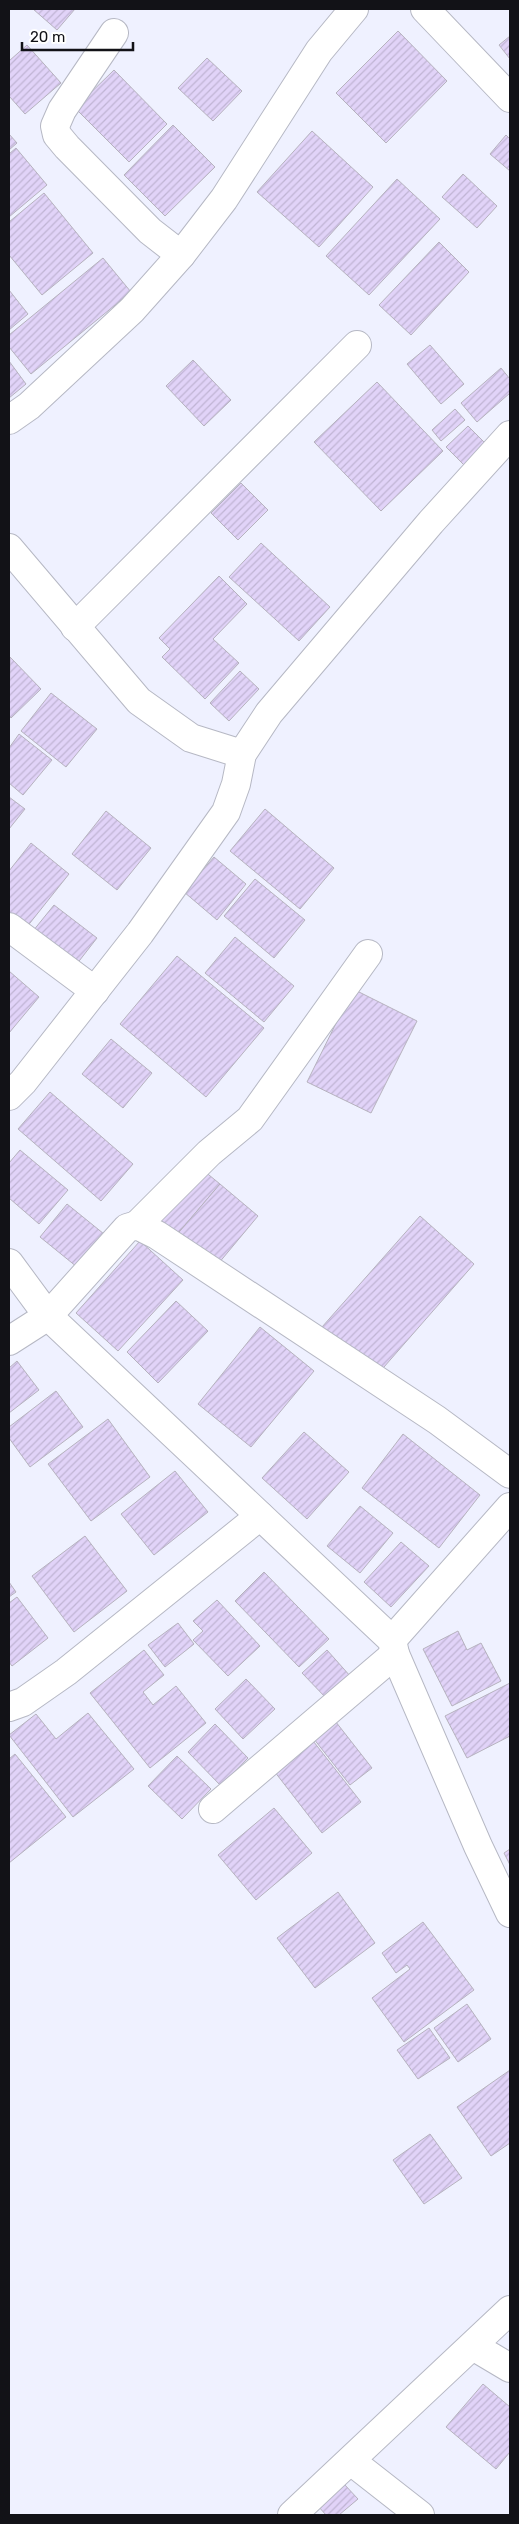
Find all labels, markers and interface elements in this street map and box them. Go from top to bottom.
scale bar [22,20,134,52]
text: 20 m [30,28,65,46]

